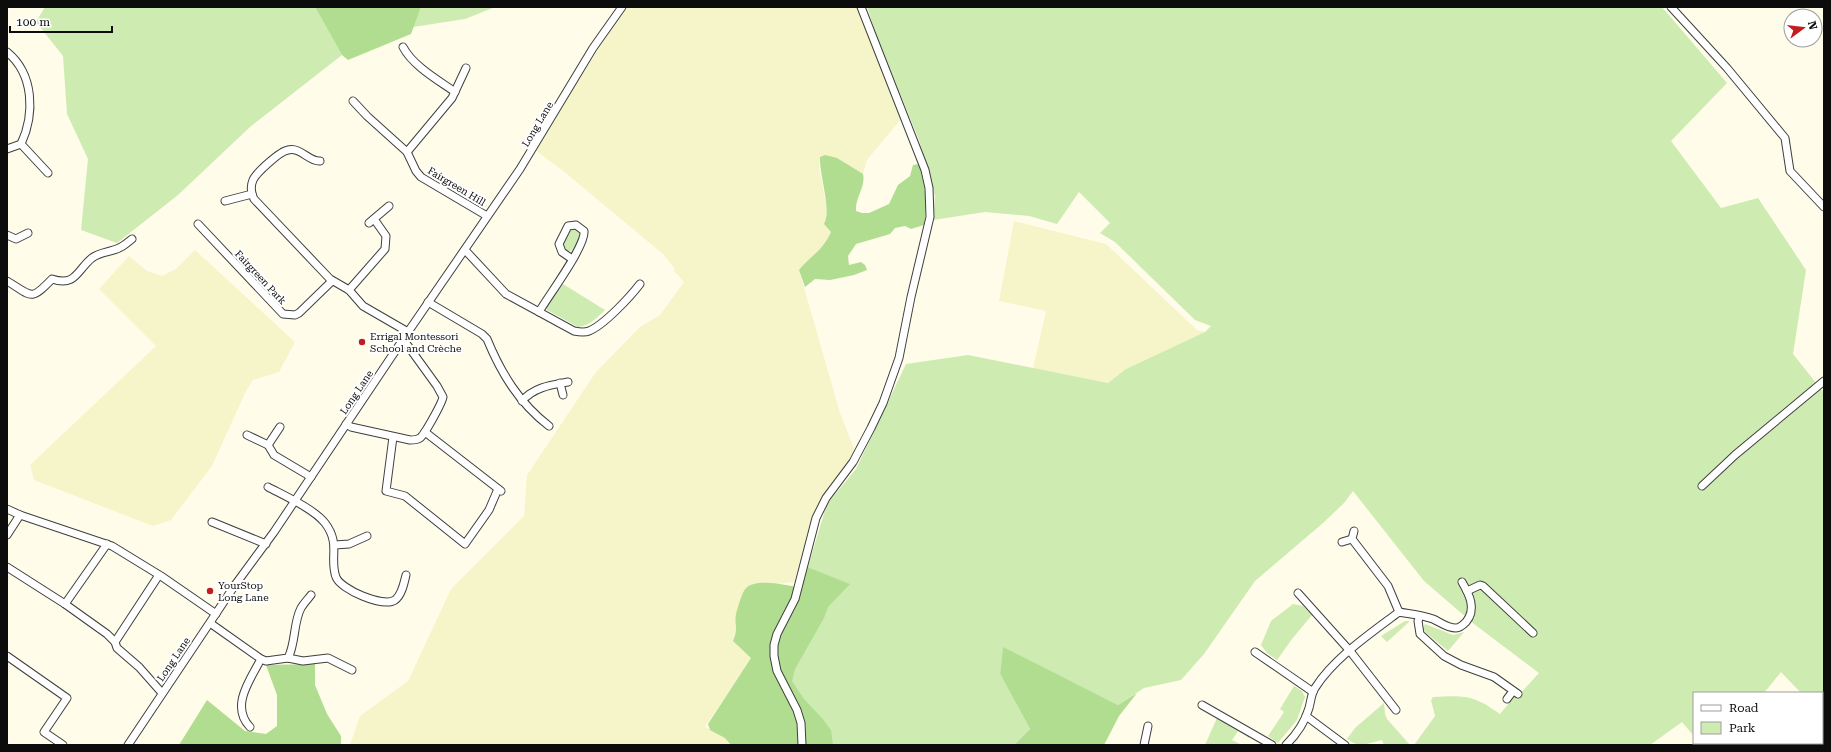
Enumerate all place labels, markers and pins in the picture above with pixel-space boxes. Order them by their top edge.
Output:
place label: Errigal Montessori School and Crèche [370,331,462,354]
marker: Errigal Montessori School and Crèche [357,337,367,347]
place label: YourStop Long Lane [218,580,269,603]
marker: YourStop Long Lane [205,586,215,596]

